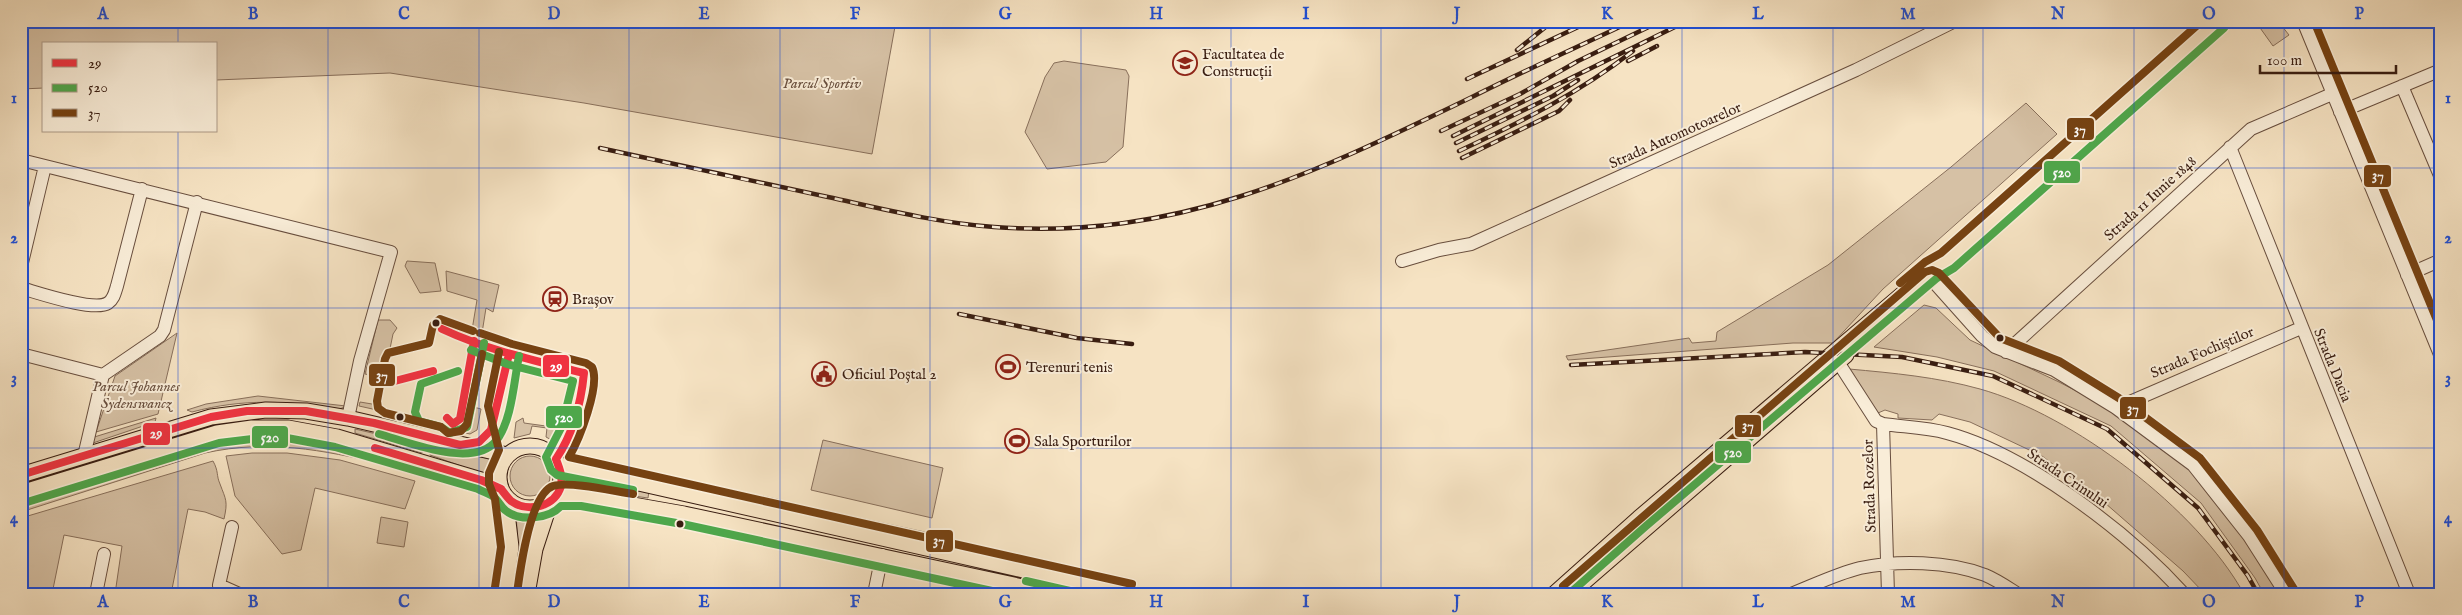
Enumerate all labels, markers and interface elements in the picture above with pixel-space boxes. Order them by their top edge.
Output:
text: A [97,5,110,25]
text: B [248,5,259,25]
text: C [398,5,410,25]
text: D [548,5,561,25]
text: E [698,5,710,25]
text: F [850,5,861,25]
text: G [999,5,1012,25]
text: H [1149,5,1163,25]
text: I [1303,5,1310,25]
text: J [1452,5,1461,25]
text: K [1601,5,1614,25]
text: L [1752,5,1764,25]
text: M [1900,5,1916,25]
text: N [2050,5,2065,25]
text: O [2202,5,2216,25]
text: P [2354,5,2364,25]
legend [42,42,218,132]
scale bar [2260,42,2396,74]
place label: Facultatea de Construcții [1202,45,1285,81]
school or university icon: Facultatea de Construcții [1172,50,1198,76]
text: 100 m [2267,51,2303,70]
text: 29 [88,54,102,73]
park label: Parcul Sportiv [783,74,861,93]
text: 520 [88,78,108,97]
text: 1 [11,89,17,109]
text: 1 [2445,89,2451,109]
street label: Strada Automotoarelor [1606,98,1745,173]
text: 37 [88,104,101,123]
line badge: 37 [2066,117,2095,141]
text: 37 [2074,121,2086,139]
street label: Strada 11 Iunie 1848 [2100,152,2201,245]
line badge: 520 [2043,160,2081,184]
text: 520 [2053,164,2071,182]
line badge: 37 [2363,164,2392,188]
text: 37 [2372,167,2384,185]
text: 2 [10,229,18,249]
text: 2 [2444,229,2452,249]
station icon: Brașov [542,286,568,312]
place label: Brașov [572,290,614,309]
unlabelled marker [431,318,441,328]
street label: Strada Fochiștilor [2148,322,2257,383]
street label: Strada Dacia [2309,325,2356,405]
unlabelled marker [1995,333,2005,343]
line badge: 29 [542,354,570,378]
sports icon: Terenuri tenis [995,354,1021,380]
text: 29 [550,358,562,376]
place label: Terenuri tenis [1026,358,1113,377]
public building icon: Oficiul Poștal 2 [811,361,837,387]
line badge: 37 [368,363,396,387]
place label: Oficiul Poștal 2 [842,365,936,384]
text: 37 [376,367,388,385]
text: 3 [11,369,17,389]
text: 3 [2445,369,2451,389]
park label: Parcul Johannes Sydenswancz [92,377,181,413]
line badge: 37 [2119,396,2147,420]
text: 37 [2127,400,2139,418]
line badge: 520 [545,405,583,429]
text: 520 [555,409,573,427]
unlabelled marker [395,412,405,422]
line badge: 37 [1734,414,1762,438]
text: 37 [1742,417,1754,435]
line badge: 29 [142,422,171,446]
text: 29 [150,425,162,443]
line badge: 520 [251,425,289,449]
sports icon: Sala Sporturilor [1004,428,1030,454]
text: 520 [261,429,279,447]
place label: Sala Sporturilor [1034,432,1132,451]
street label: Strada Rozelor [1858,438,1881,533]
line badge: 520 [1714,440,1752,464]
text: 520 [1724,444,1742,462]
street label: Strada Crinului [2023,444,2112,513]
text: 4 [10,509,19,529]
text: 4 [2444,509,2453,529]
unlabelled marker [675,519,685,529]
line badge: 37 [925,529,954,553]
text: 37 [933,532,945,550]
text: A [97,593,110,613]
text: B [248,593,259,613]
text: C [398,593,410,613]
text: D [548,593,561,613]
text: E [698,593,710,613]
text: F [850,593,861,613]
text: G [999,593,1012,613]
text: H [1149,593,1163,613]
text: I [1303,593,1310,613]
text: J [1452,593,1461,613]
text: K [1601,593,1614,613]
text: L [1752,593,1764,613]
text: M [1900,593,1916,613]
text: N [2050,593,2065,613]
text: O [2202,593,2216,613]
text: P [2354,593,2364,613]

